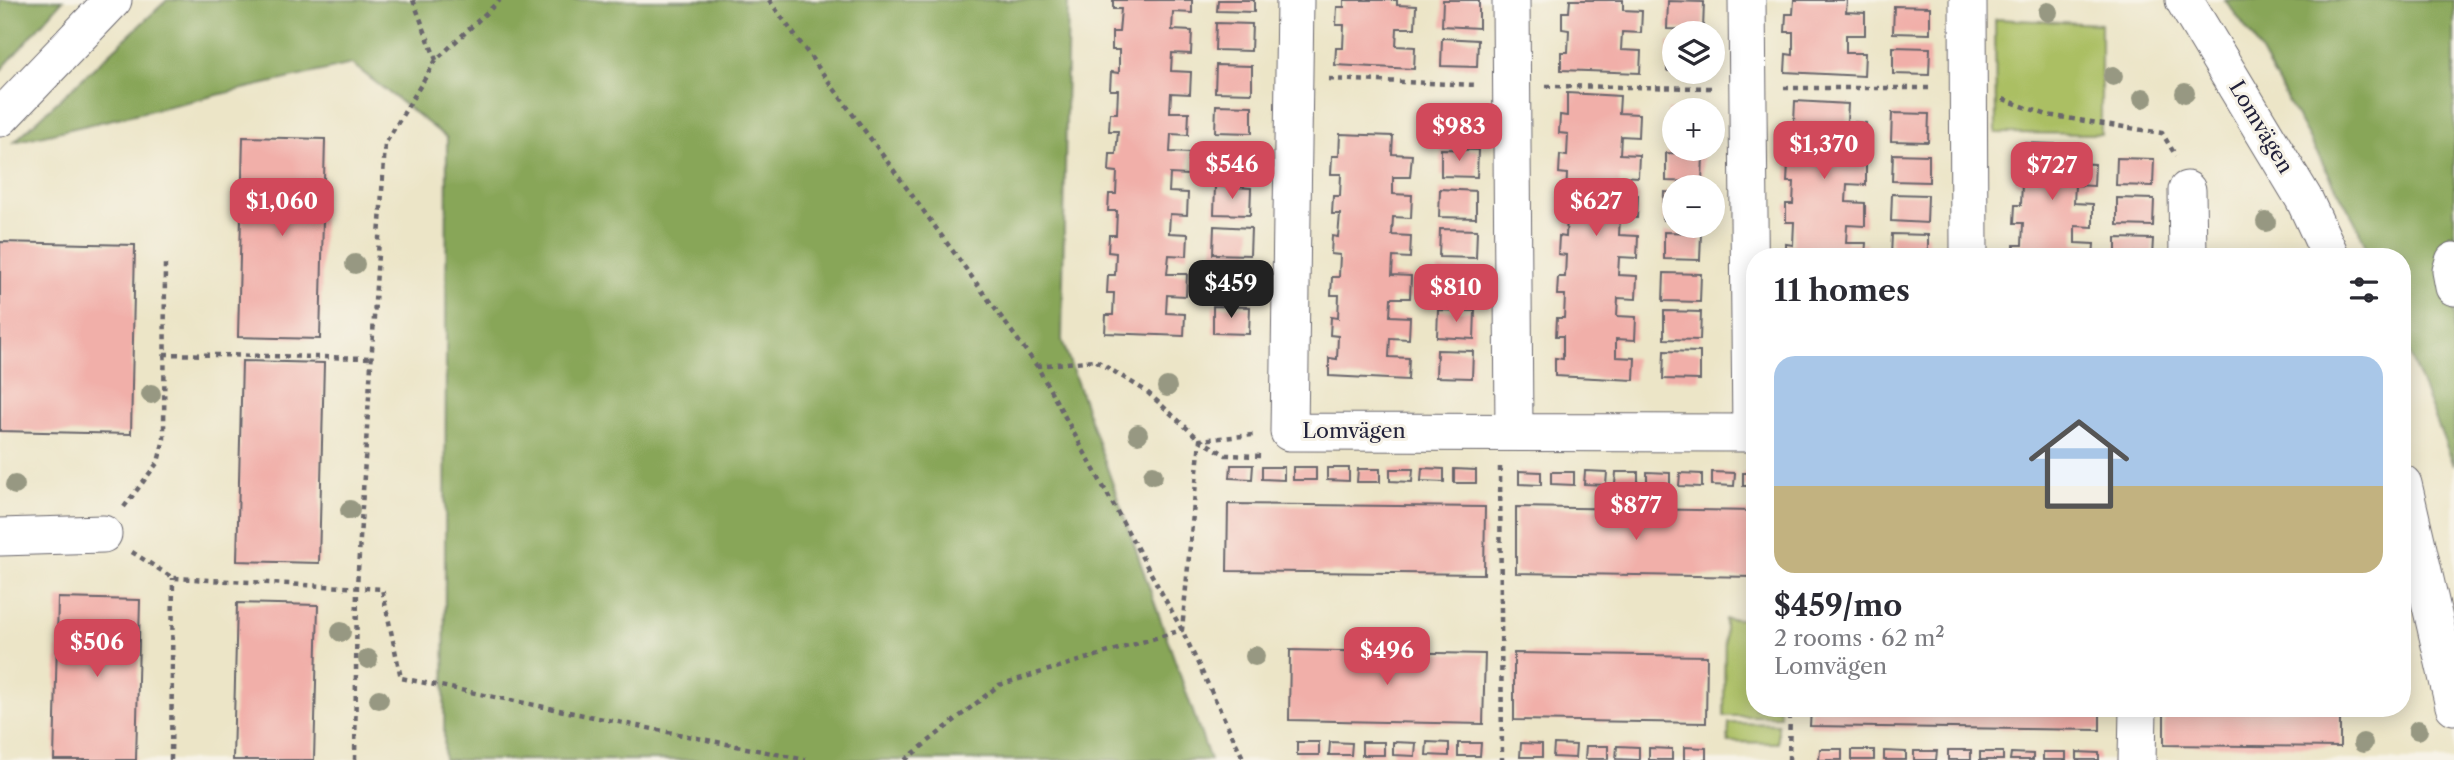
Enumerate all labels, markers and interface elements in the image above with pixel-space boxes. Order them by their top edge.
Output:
map controls [1662,21,1725,238]
button: layers [1662,21,1725,84]
street label: Lomvägen [2224,76,2299,177]
button: + [1662,98,1725,161]
pin: $983 [1418,104,1500,163]
text: $983 [1432,112,1486,140]
pin: $1,370 [1767,122,1881,181]
text: $1,370 [1789,130,1859,158]
pin: $546 [1191,142,1273,201]
pin: $727 [2011,142,2093,202]
text: $546 [1206,150,1258,178]
text: $727 [2027,151,2077,179]
button: − [1662,175,1725,238]
pin: $1,060 [225,178,339,238]
pin: $627 [1555,178,1637,238]
text: $1,060 [246,187,318,215]
text: $627 [1570,187,1622,215]
pin: $459 [1190,260,1272,320]
pin: $810 [1415,264,1497,324]
text: $459 [1205,269,1257,297]
icon: filters [2345,271,2383,309]
text: 11 homes [1774,272,1910,309]
text: $810 [1430,273,1482,301]
icon: home [2016,401,2142,527]
street label: Lomvägen [1302,418,1406,443]
pin: $877 [1595,482,1677,542]
text: $877 [1610,491,1662,519]
text: $459/mo [1774,587,1902,624]
pin: $506 [56,620,138,679]
text: 2 rooms · 62 m² [1774,624,1945,652]
text: $506 [70,628,124,656]
pin: $496 [1346,628,1428,687]
text: $496 [1360,636,1414,664]
text: Lomvägen [1774,652,1887,680]

